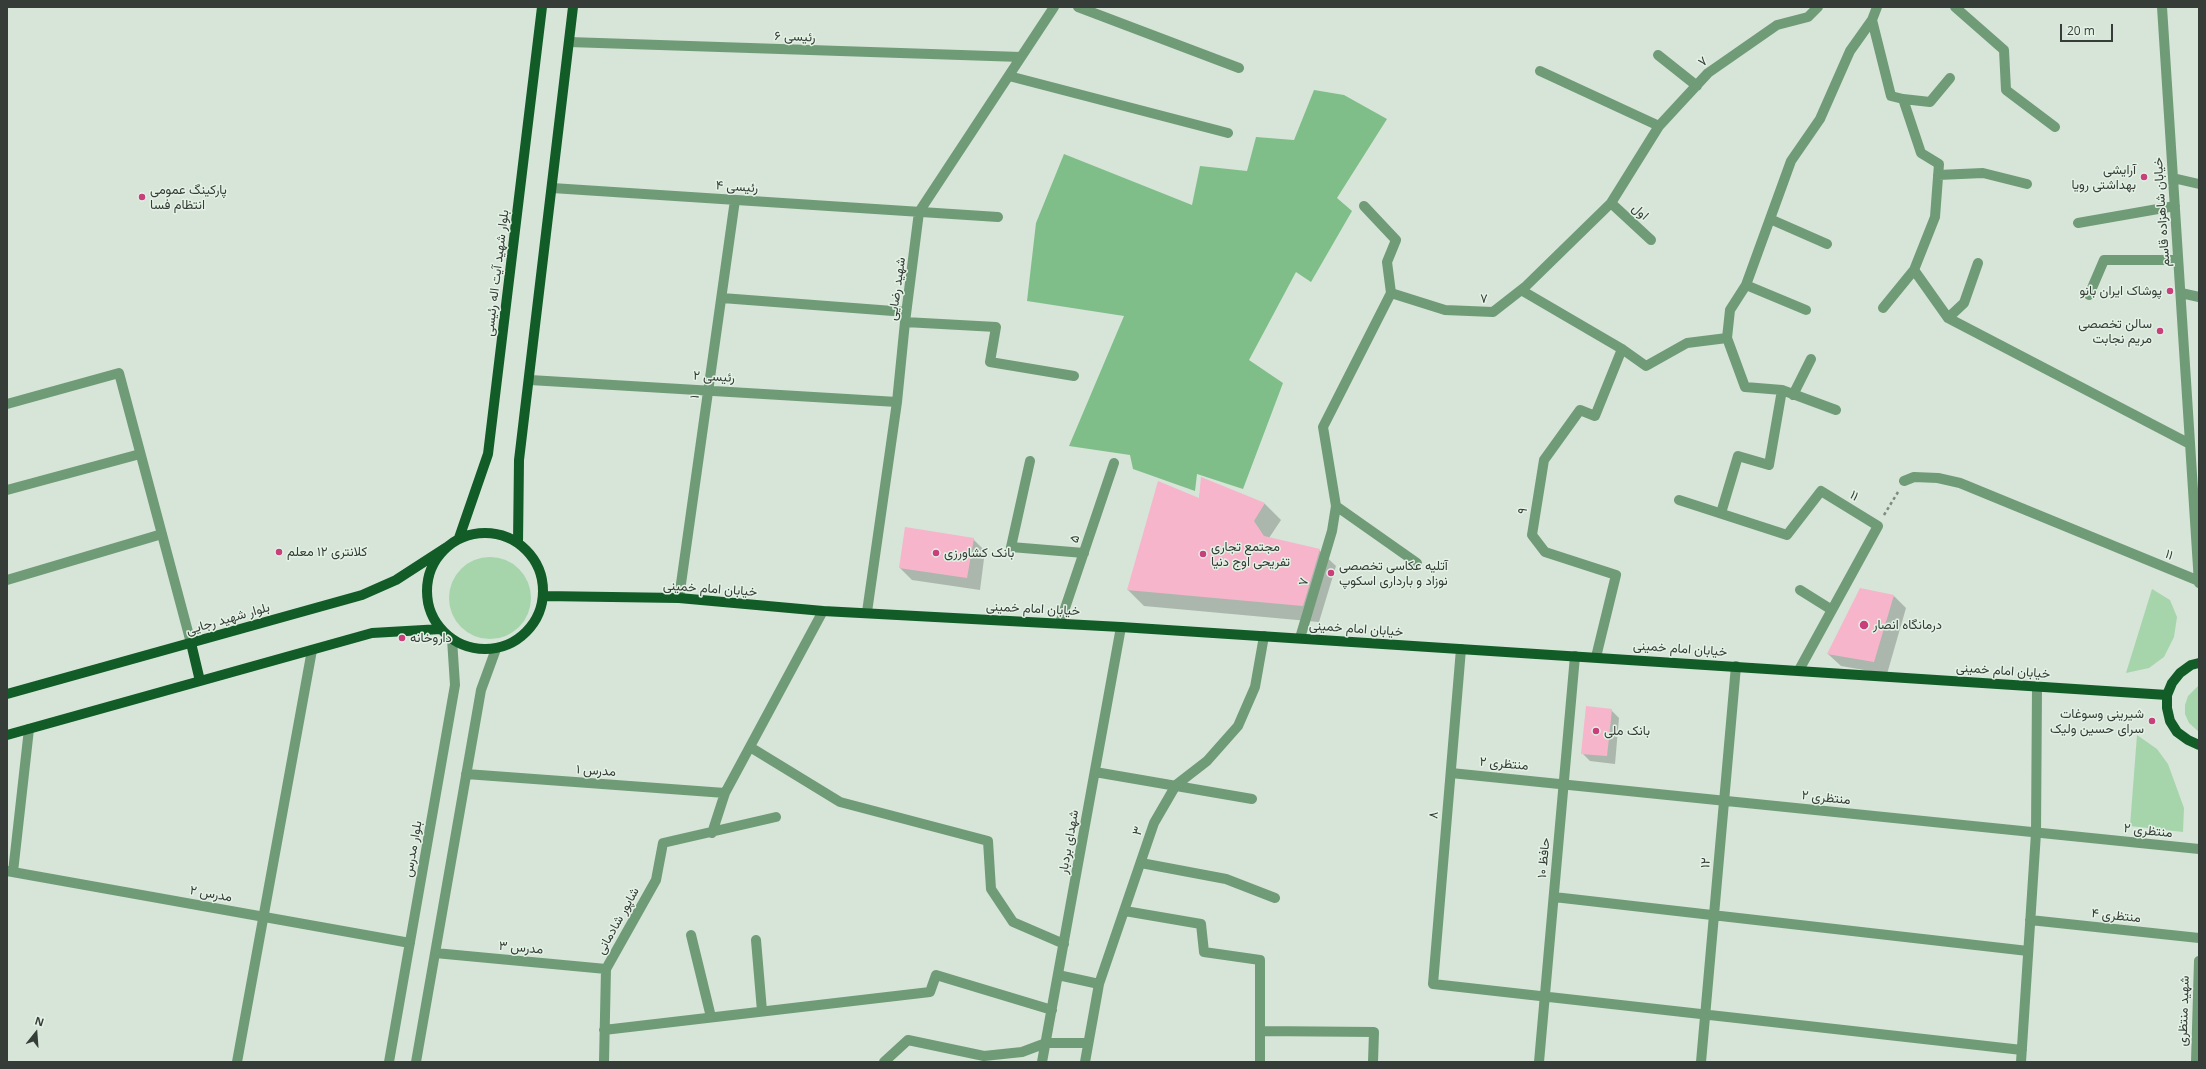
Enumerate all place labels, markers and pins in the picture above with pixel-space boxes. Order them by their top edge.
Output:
place label: آرایشی بهداشتی رویا [2072,162,2136,193]
marker: آرایشی بهداشتی رویا [2139,172,2149,182]
place label: پارکینگ عمومی انتظام فسا [150,182,227,213]
marker: پارکینگ عمومی انتظام فسا [137,192,147,202]
place label: پوشاک ایران بانو [2079,283,2162,299]
marker: پوشاک ایران بانو [2165,286,2175,296]
place label: سالن تخصصی مریم نجابت [2078,316,2152,347]
marker: سالن تخصصی مریم نجابت [2155,326,2165,336]
place label: مجتمع تجاری تفریحی اوج دنیا [1211,539,1290,570]
place label: کلانتری ۱۲ معلم [287,544,367,560]
place label: بانک کشاورزی [944,545,1014,561]
marker: کلانتری ۱۲ معلم [274,547,284,557]
marker: بانک کشاورزی [931,548,941,558]
marker: مجتمع تجاری تفریحی اوج دنیا [1198,549,1208,559]
place label: آتلیه عکاسی تخصصی نوزاد و بارداری اسکوپ [1339,558,1448,589]
marker: آتلیه عکاسی تخصصی نوزاد و بارداری اسکوپ [1326,568,1336,578]
place label: درمانگاه انصار [1873,617,1942,633]
marker: درمانگاه انصار [1858,619,1870,631]
place label: داروخانه [410,630,452,646]
marker: داروخانه [397,633,407,643]
place label: شیرینی وسوغات سرای حسین ولیک [2050,706,2144,737]
marker: شیرینی وسوغات سرای حسین ولیک [2147,716,2157,726]
place label: بانک ملی [1604,723,1650,739]
marker: بانک ملی [1591,726,1601,736]

